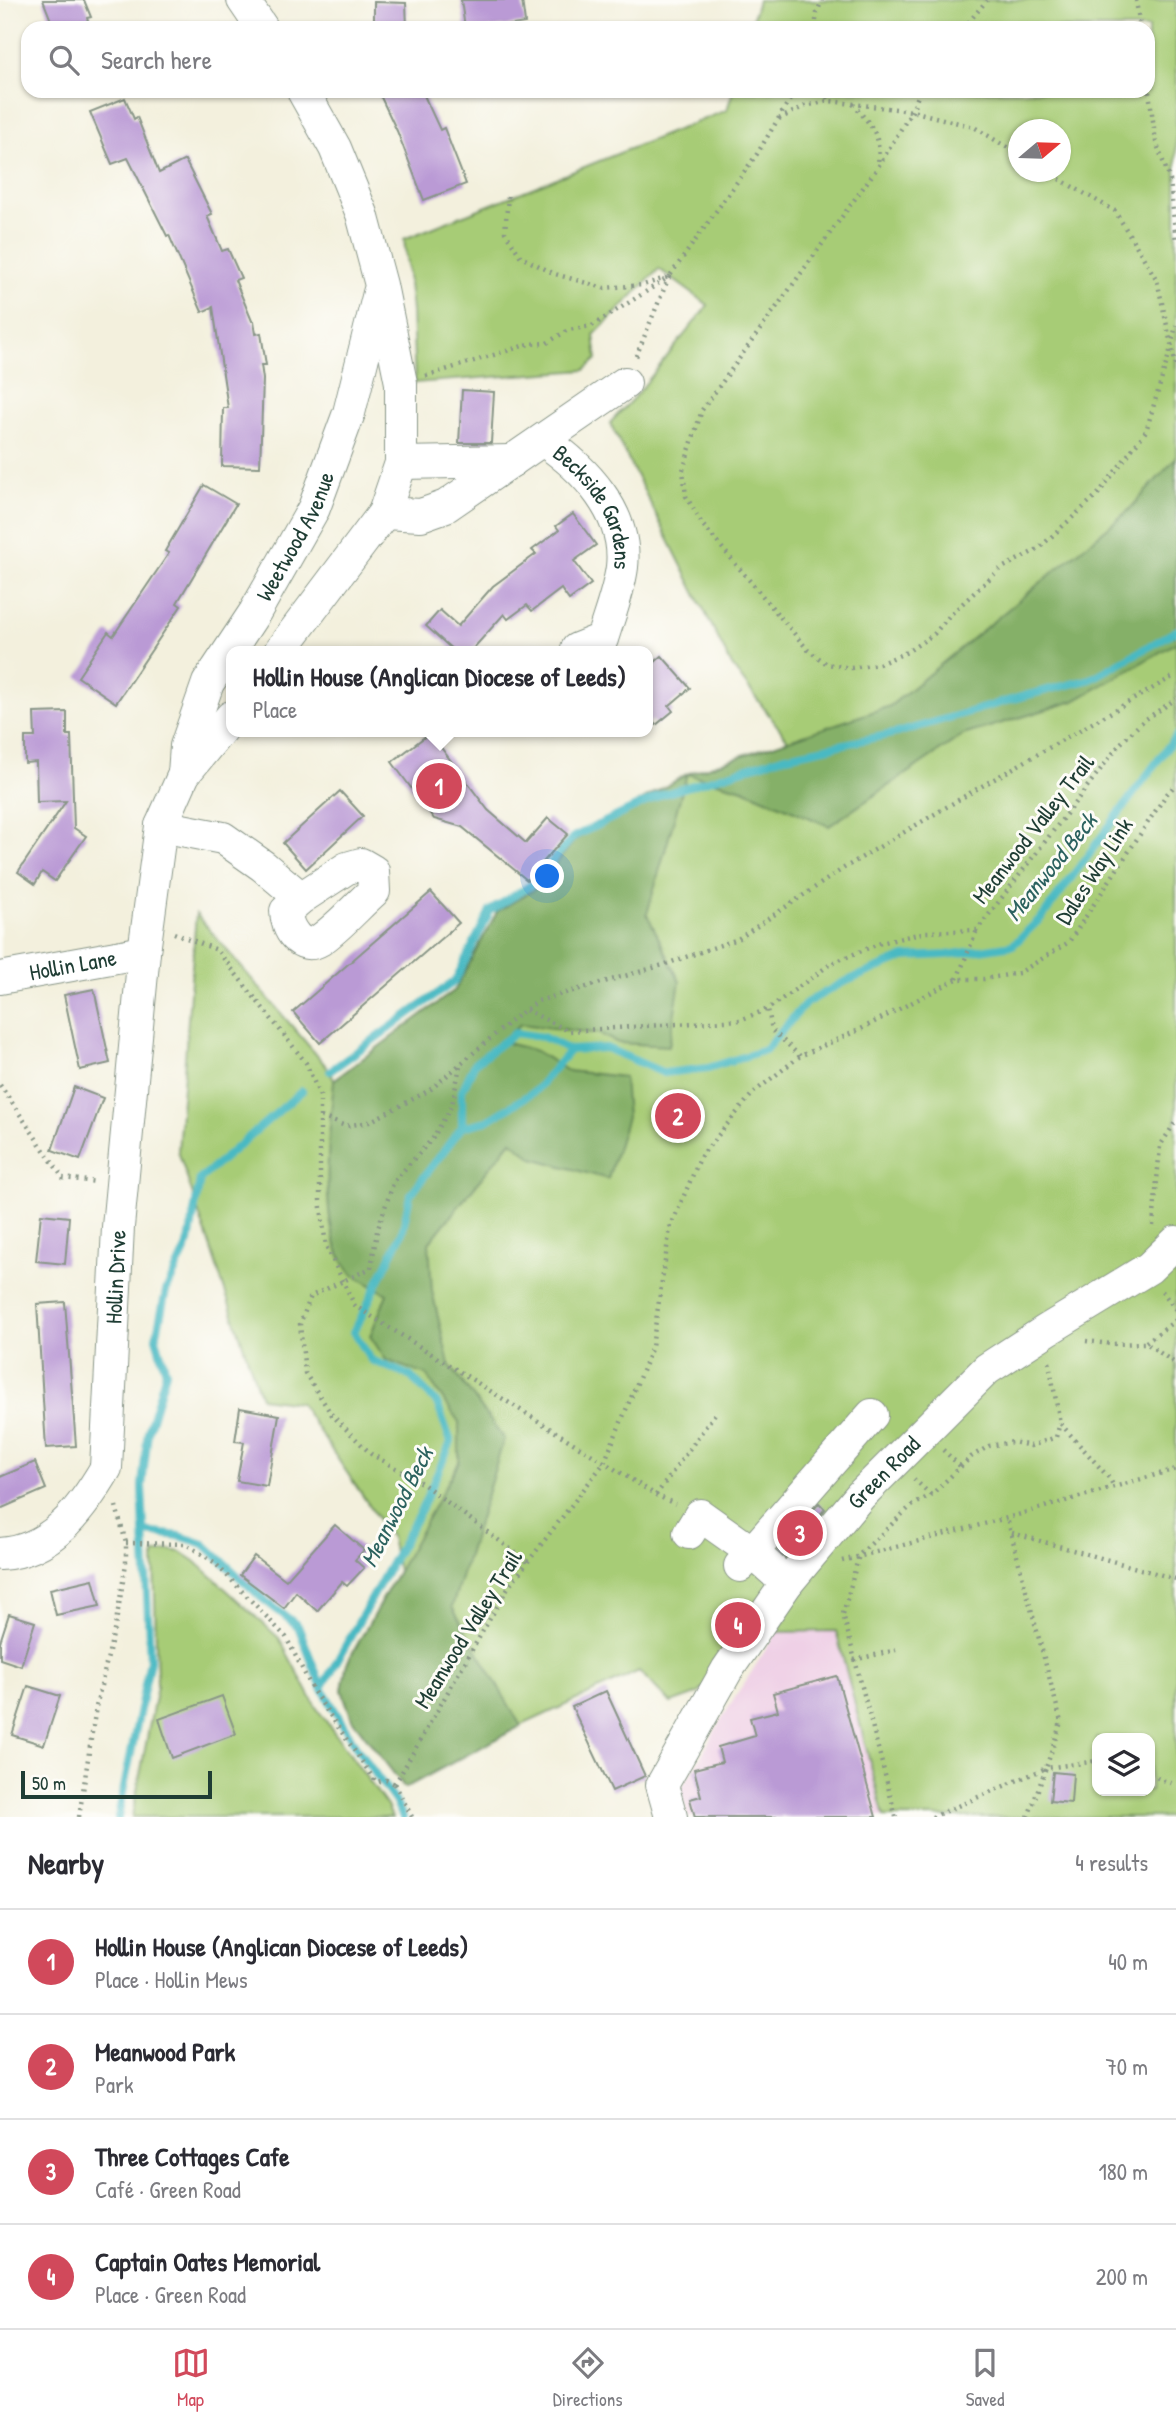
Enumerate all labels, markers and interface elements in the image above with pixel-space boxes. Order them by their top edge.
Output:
search box [21,21,1155,98]
icon: search [45,41,83,79]
text: Search here [101,42,212,77]
north arrow [1008,119,1071,182]
street label: Beckside Gardens [547,437,639,571]
street label: Weetwood Avenue [248,467,341,606]
popup [226,646,653,737]
text: Hollin House (Anglican Diocese of Leeds) [253,659,626,694]
text: Place [253,694,297,725]
street label: Meanwood Valley Trail [964,747,1101,910]
pin: 1 [416,760,462,812]
water label: Meanwood Beck [997,804,1105,927]
street label: Dales Way Link [1048,811,1140,930]
your location [530,859,564,893]
street label: Hollin Lane [27,941,119,987]
pin: 2 [655,1090,701,1142]
street label: Hollin Drive [97,1229,133,1325]
street label: Green Road [840,1429,927,1515]
water label: Meanwood Beck [352,1439,441,1572]
pin: 3 [777,1507,823,1559]
street label: Meanwood Valley Trail [406,1543,529,1714]
pin: 4 [715,1599,761,1651]
map controls [1092,1733,1155,1796]
button: layers [1092,1733,1155,1796]
scale bar [21,1768,212,1800]
text: 50 m [32,1770,66,1796]
text: Nearby [28,1843,104,1883]
text: 4 results [1075,1847,1148,1878]
text: Hollin House (Anglican Diocese of Leeds) [95,1929,468,1964]
text: 1 [47,1946,55,1977]
text: 40 m [1108,1946,1148,1977]
text: Place · Hollin Mews [95,1964,248,1995]
text: Meanwood Park [95,2034,235,2069]
text: 2 [46,2051,56,2082]
text: 70 m [1105,2051,1148,2082]
text: Park [95,2069,133,2100]
text: Three Cottages Cafe [95,2139,290,2174]
text: 3 [46,2156,56,2187]
text: 180 m [1098,2156,1148,2187]
text: Café · Green Road [95,2174,241,2205]
text: Captain Oates Memorial [95,2244,320,2279]
text: 4 [47,2261,55,2292]
text: 200 m [1096,2261,1148,2292]
text: Place · Green Road [95,2279,246,2310]
tab: Map [172,2344,210,2412]
tab: Directions [553,2344,623,2412]
tab: Saved [966,2344,1004,2412]

